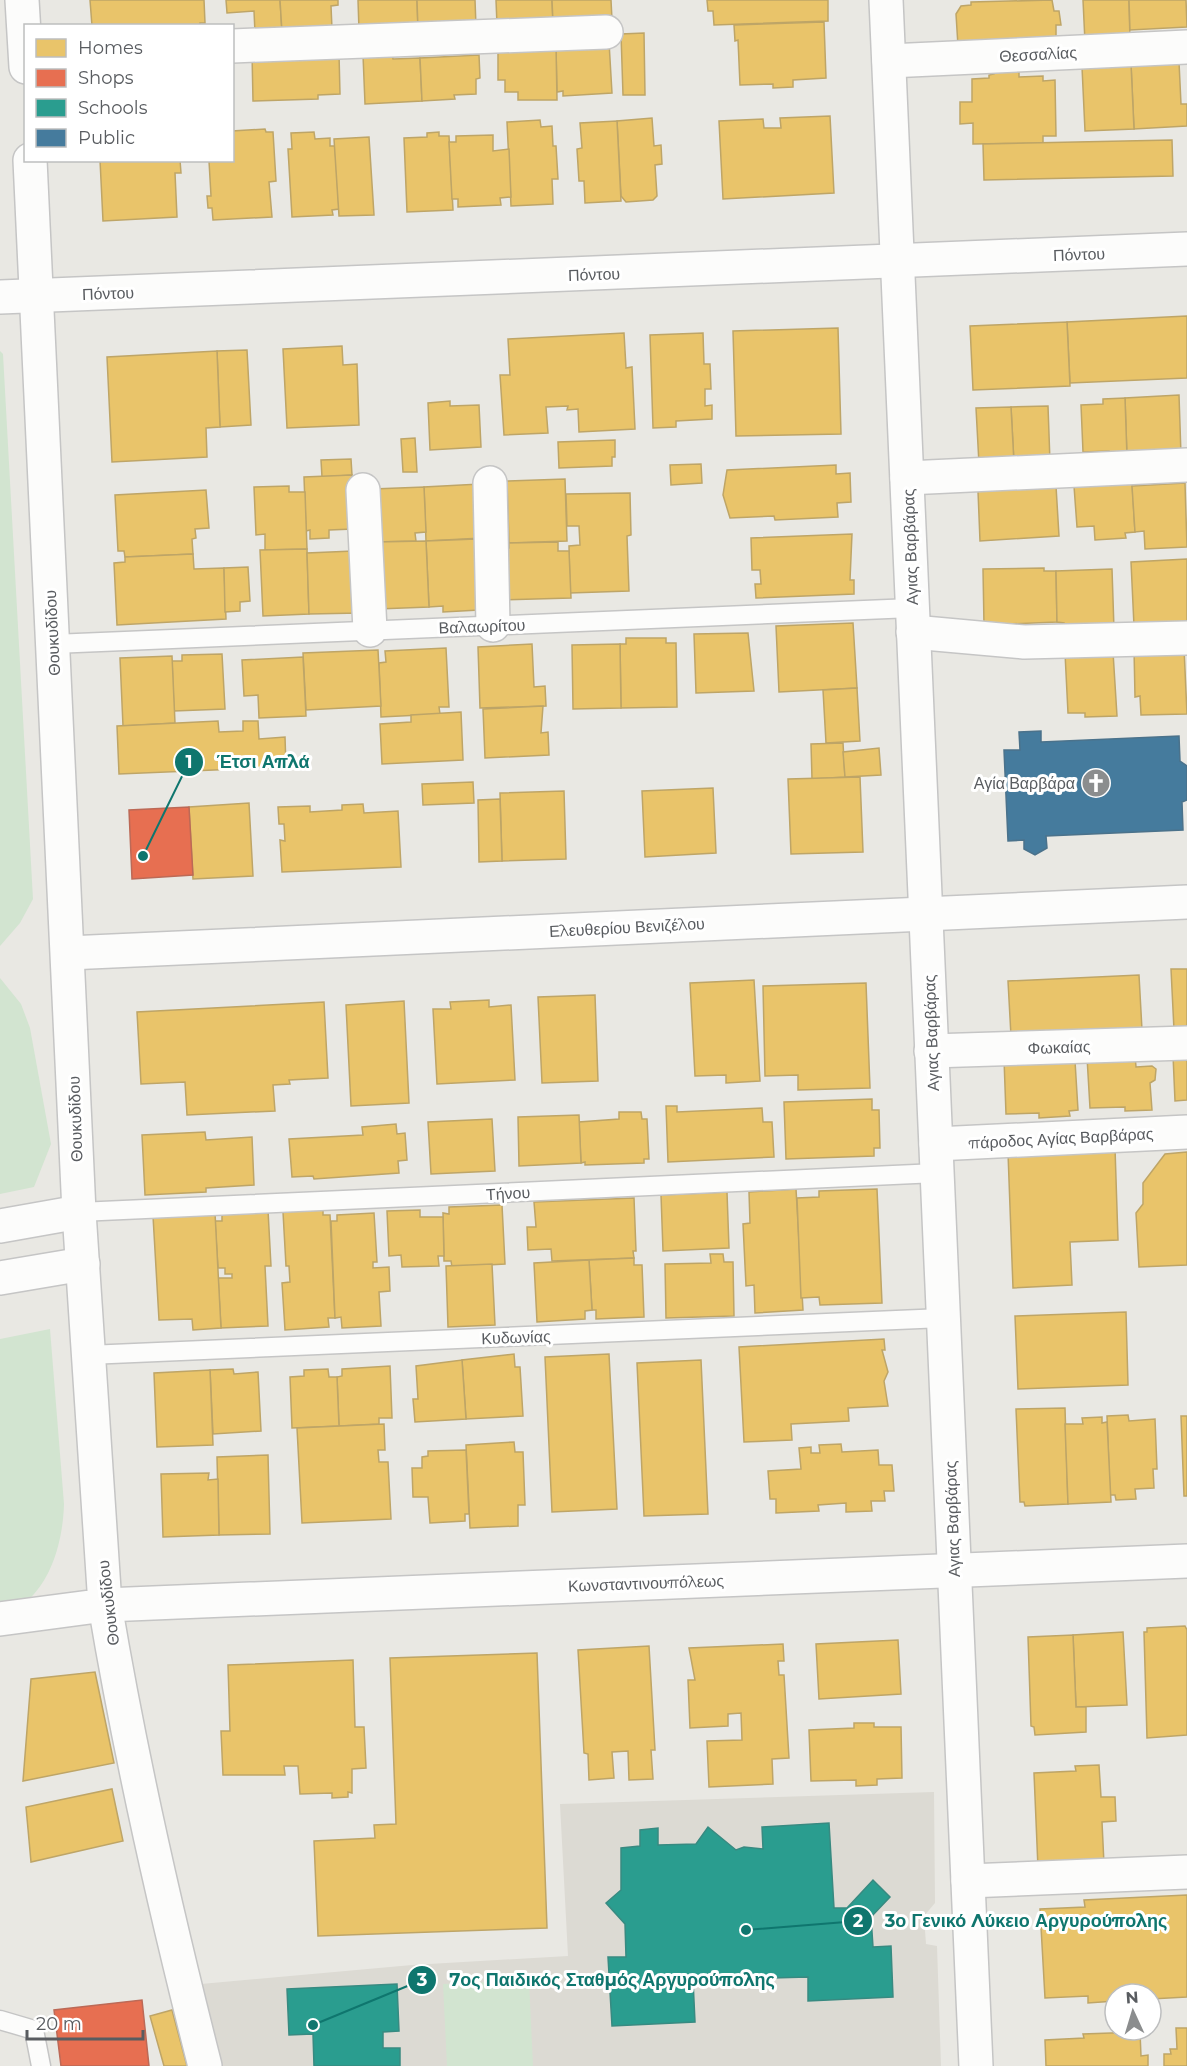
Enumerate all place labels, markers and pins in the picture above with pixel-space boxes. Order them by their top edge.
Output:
callout: Έτσι Απλά [174,744,321,780]
church icon: Αγία Βαρβάρα [1080,767,1112,799]
place label: Αγία Βαρβάρα [974,774,1075,793]
callout: 3ο Γενικό Λύκειο Αργυρούπολης [843,1903,1179,1939]
callout: 7ος Παιδικός Σταθμός Αργυρούπολης [407,1962,787,1998]

